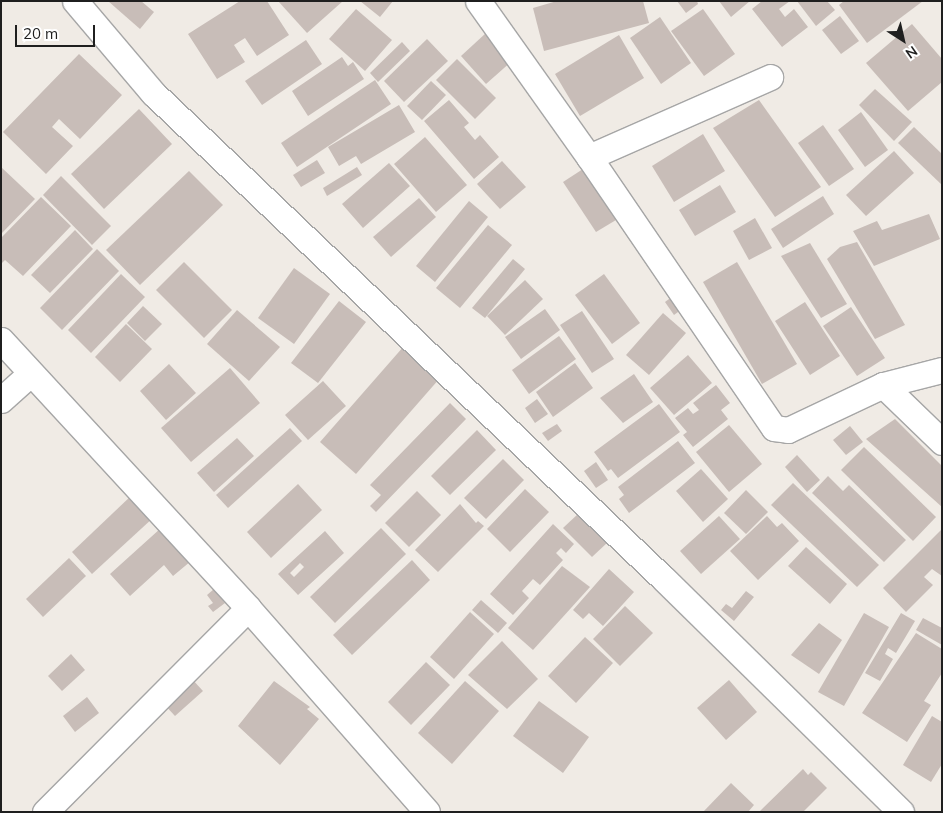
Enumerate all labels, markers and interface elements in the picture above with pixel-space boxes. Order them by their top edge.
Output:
scale bar [18,15,98,47]
north arrow [878,15,928,65]
text: 20 m [23,24,58,43]
text: N [902,42,921,63]

